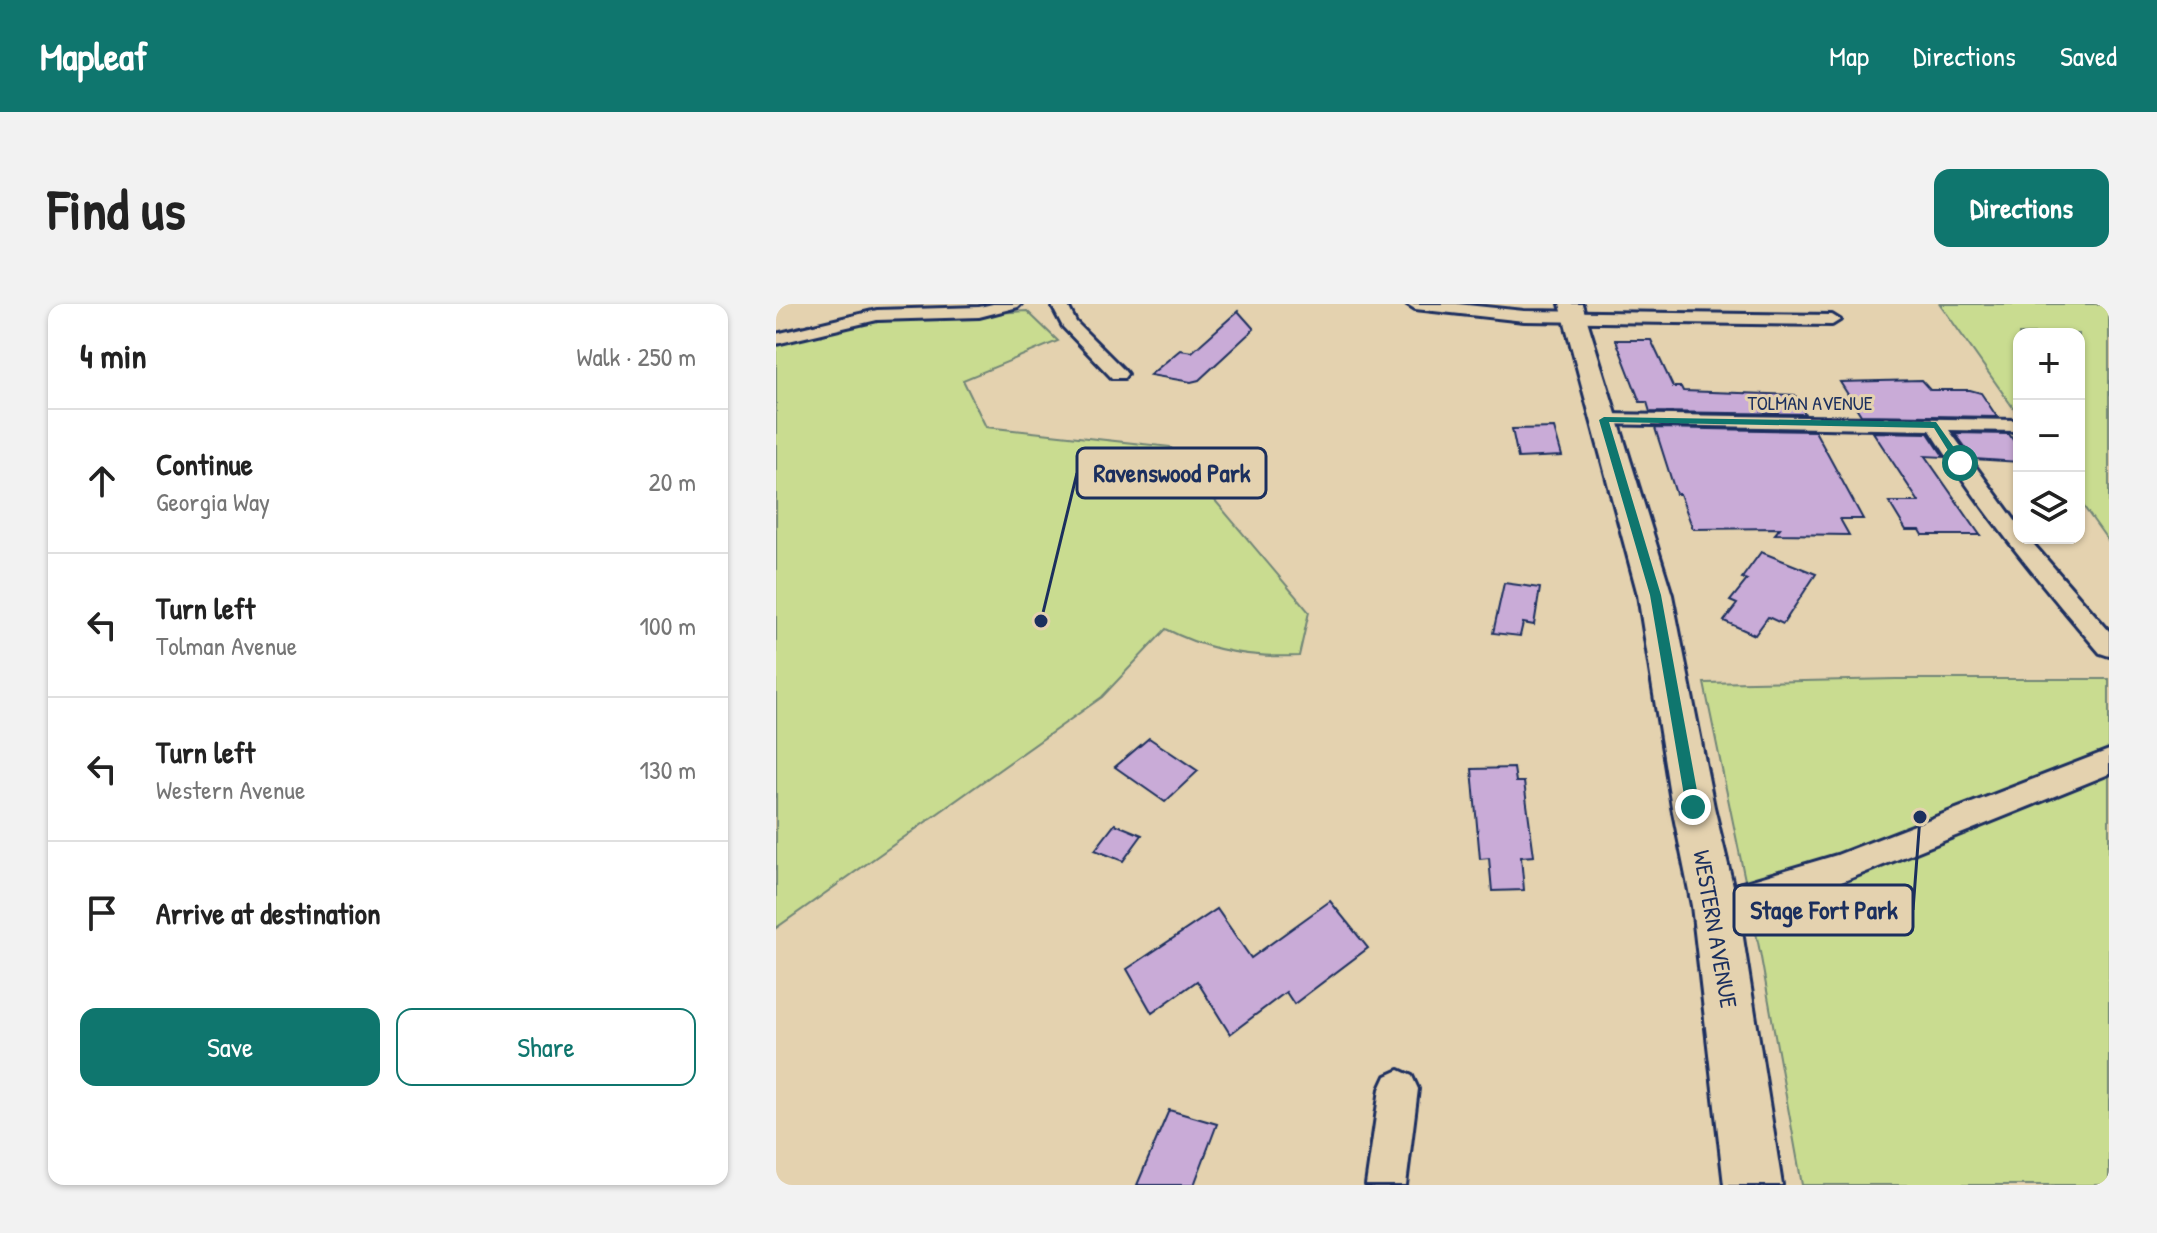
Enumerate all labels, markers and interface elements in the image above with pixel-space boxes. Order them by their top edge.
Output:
text: Mapleaf [40,30,148,82]
text: Map [1829,37,1869,75]
text: Directions [1913,37,2016,75]
text: Saved [2060,37,2117,75]
button: Directions [1934,169,2109,247]
text: Find us [48,171,186,246]
map controls [2013,328,2085,544]
button: + [2013,328,2085,400]
text: 4 min [80,333,147,379]
text: Walk · 250 m [576,339,696,374]
street label: TOLMAN AVENUE [1747,389,1873,416]
button: − [2013,400,2085,472]
text: Continue [156,444,253,484]
route start [1942,445,1978,481]
callout: Ravenswood Park [1077,448,1266,498]
text: Ravenswood Park [1093,455,1251,490]
icon: ahead [80,459,124,503]
text: 20 m [649,464,696,499]
button: layers [2013,472,2085,544]
text: Georgia Way [156,484,270,519]
text: Turn left [156,588,255,628]
icon: left [80,603,124,647]
text: 100 m [640,608,696,643]
text: Tolman Avenue [156,628,297,663]
text: Turn left [156,732,255,772]
icon: left [80,747,124,791]
text: 130 m [640,752,696,787]
text: Western Avenue [156,772,305,807]
route end [1675,789,1711,825]
street label: WESTERN AVENUE [1686,848,1746,1011]
callout: Stage Fort Park [1734,885,1913,935]
icon: arrive [80,891,124,935]
text: Stage Fort Park [1750,892,1898,928]
text: Arrive at destination [156,893,381,933]
button: Save [80,1008,380,1086]
button: Share [396,1008,696,1086]

